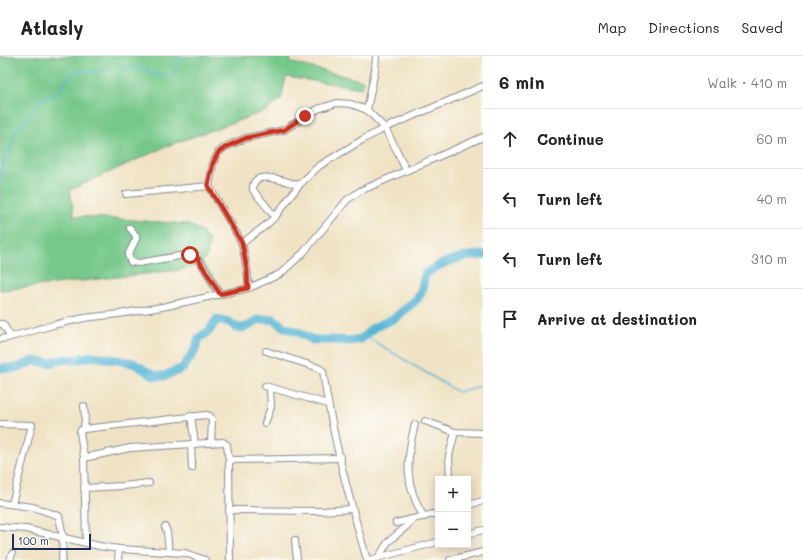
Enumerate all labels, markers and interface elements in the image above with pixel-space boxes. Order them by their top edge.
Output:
text: Atlasly [20,15,83,40]
text: Map [598,18,626,37]
text: Directions [648,18,719,37]
text: Saved [741,18,783,37]
text: 6 min [499,71,544,93]
text: Walk · 410 m [707,74,787,91]
route end [296,107,314,125]
icon: ahead [499,128,521,150]
text: Continue [537,129,604,149]
text: 60 m [757,130,787,147]
icon: left [499,188,521,210]
text: Turn left [537,189,602,209]
text: 40 m [757,190,787,207]
route start [181,246,199,264]
icon: left [499,248,521,270]
text: Turn left [537,249,602,269]
text: 310 m [751,250,787,267]
icon: arrive [499,308,521,330]
text: Arrive at destination [537,309,697,329]
map controls [435,476,471,548]
button: + [435,476,471,512]
button: − [435,512,471,548]
scale bar [12,532,91,551]
text: 100 m [18,533,49,548]

